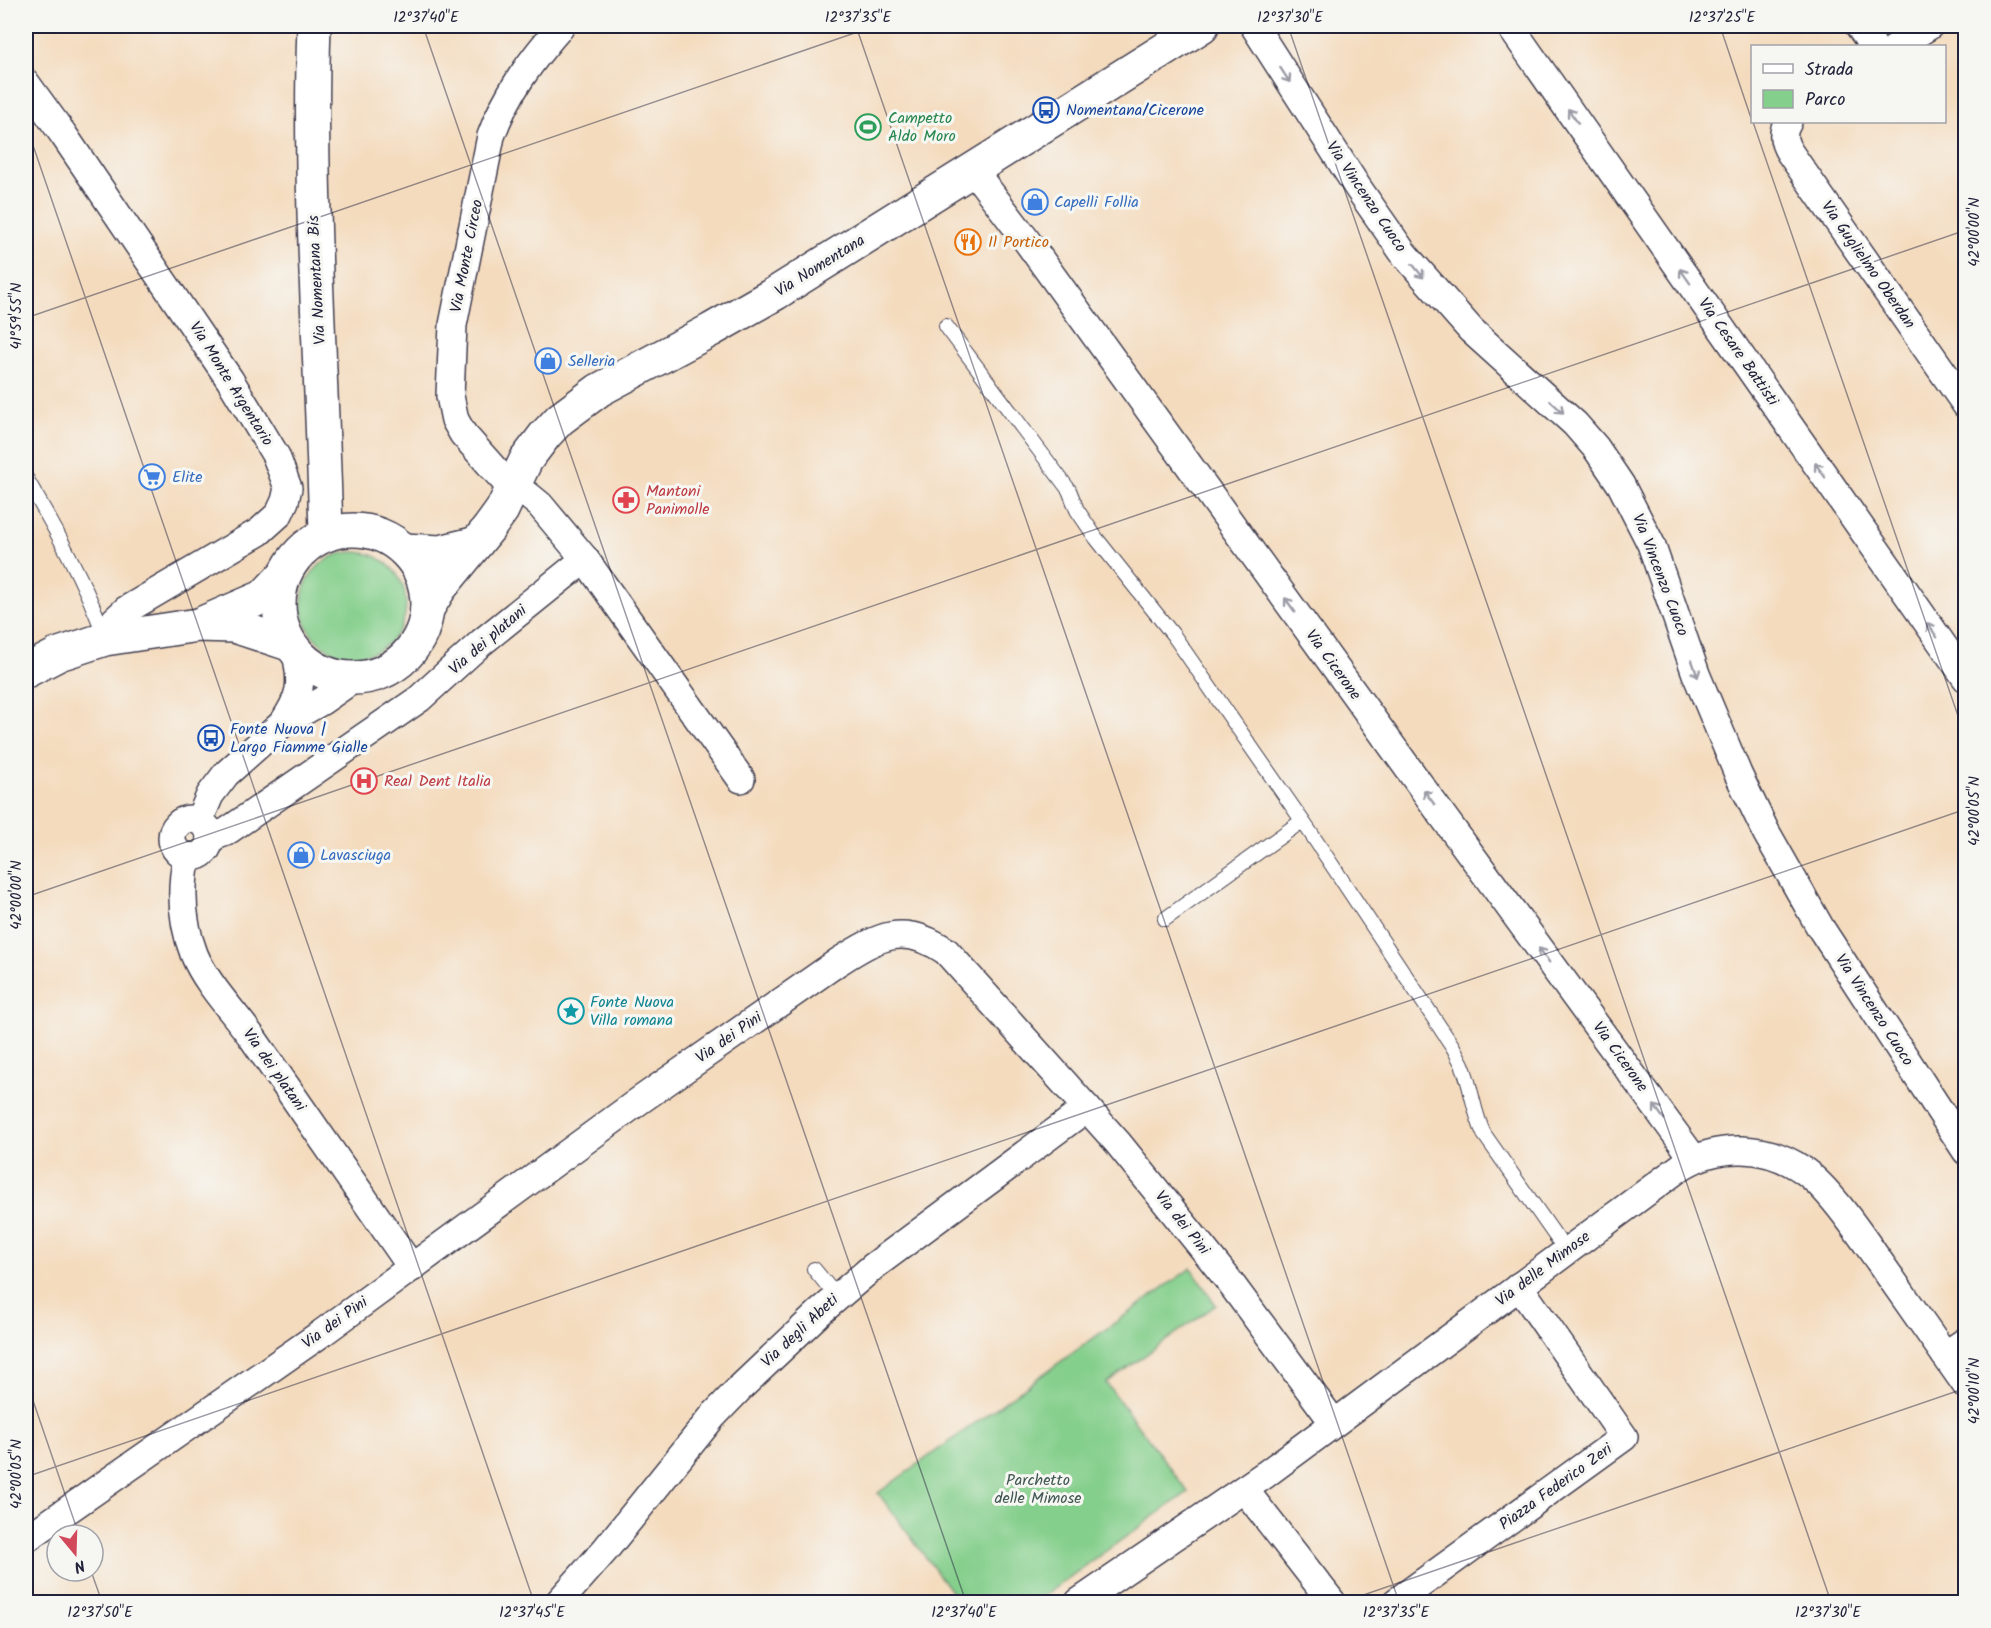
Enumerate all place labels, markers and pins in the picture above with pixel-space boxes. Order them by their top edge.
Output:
bus stop icon: Nomentana/Cicerone [1031,95,1061,125]
place label: Nomentana/Cicerone [1066,98,1204,123]
place label: Campetto Aldo Moro [888,106,956,149]
sports icon: Campetto Aldo Moro [853,112,883,142]
shop icon: Capelli Follia [1020,187,1050,217]
place label: Capelli Follia [1054,190,1139,215]
restaurant icon: Il Portico [953,227,983,257]
place label: Il Portico [988,230,1049,255]
shop icon: Selleria [533,346,563,376]
place label: Selleria [568,349,615,374]
supermarket icon: Elite [137,462,167,492]
place label: Elite [172,465,202,490]
place label: Mantoni Panimolle [646,479,710,522]
pharmacy icon: Mantoni Panimolle [611,485,641,515]
place label: Fonte Nuova | Largo Fiamme Gialle [230,717,368,760]
bus stop icon: Fonte Nuova | Largo Fiamme Gialle [196,723,226,753]
hospital icon: Real Dent Italia [349,766,379,796]
place label: Real Dent Italia [384,769,491,794]
shop icon: Lavasciuga [286,840,316,870]
place label: Lavasciuga [320,843,391,868]
place label: Fonte Nuova Villa romana [590,990,674,1033]
place icon: Fonte Nuova Villa romana [556,996,586,1026]

